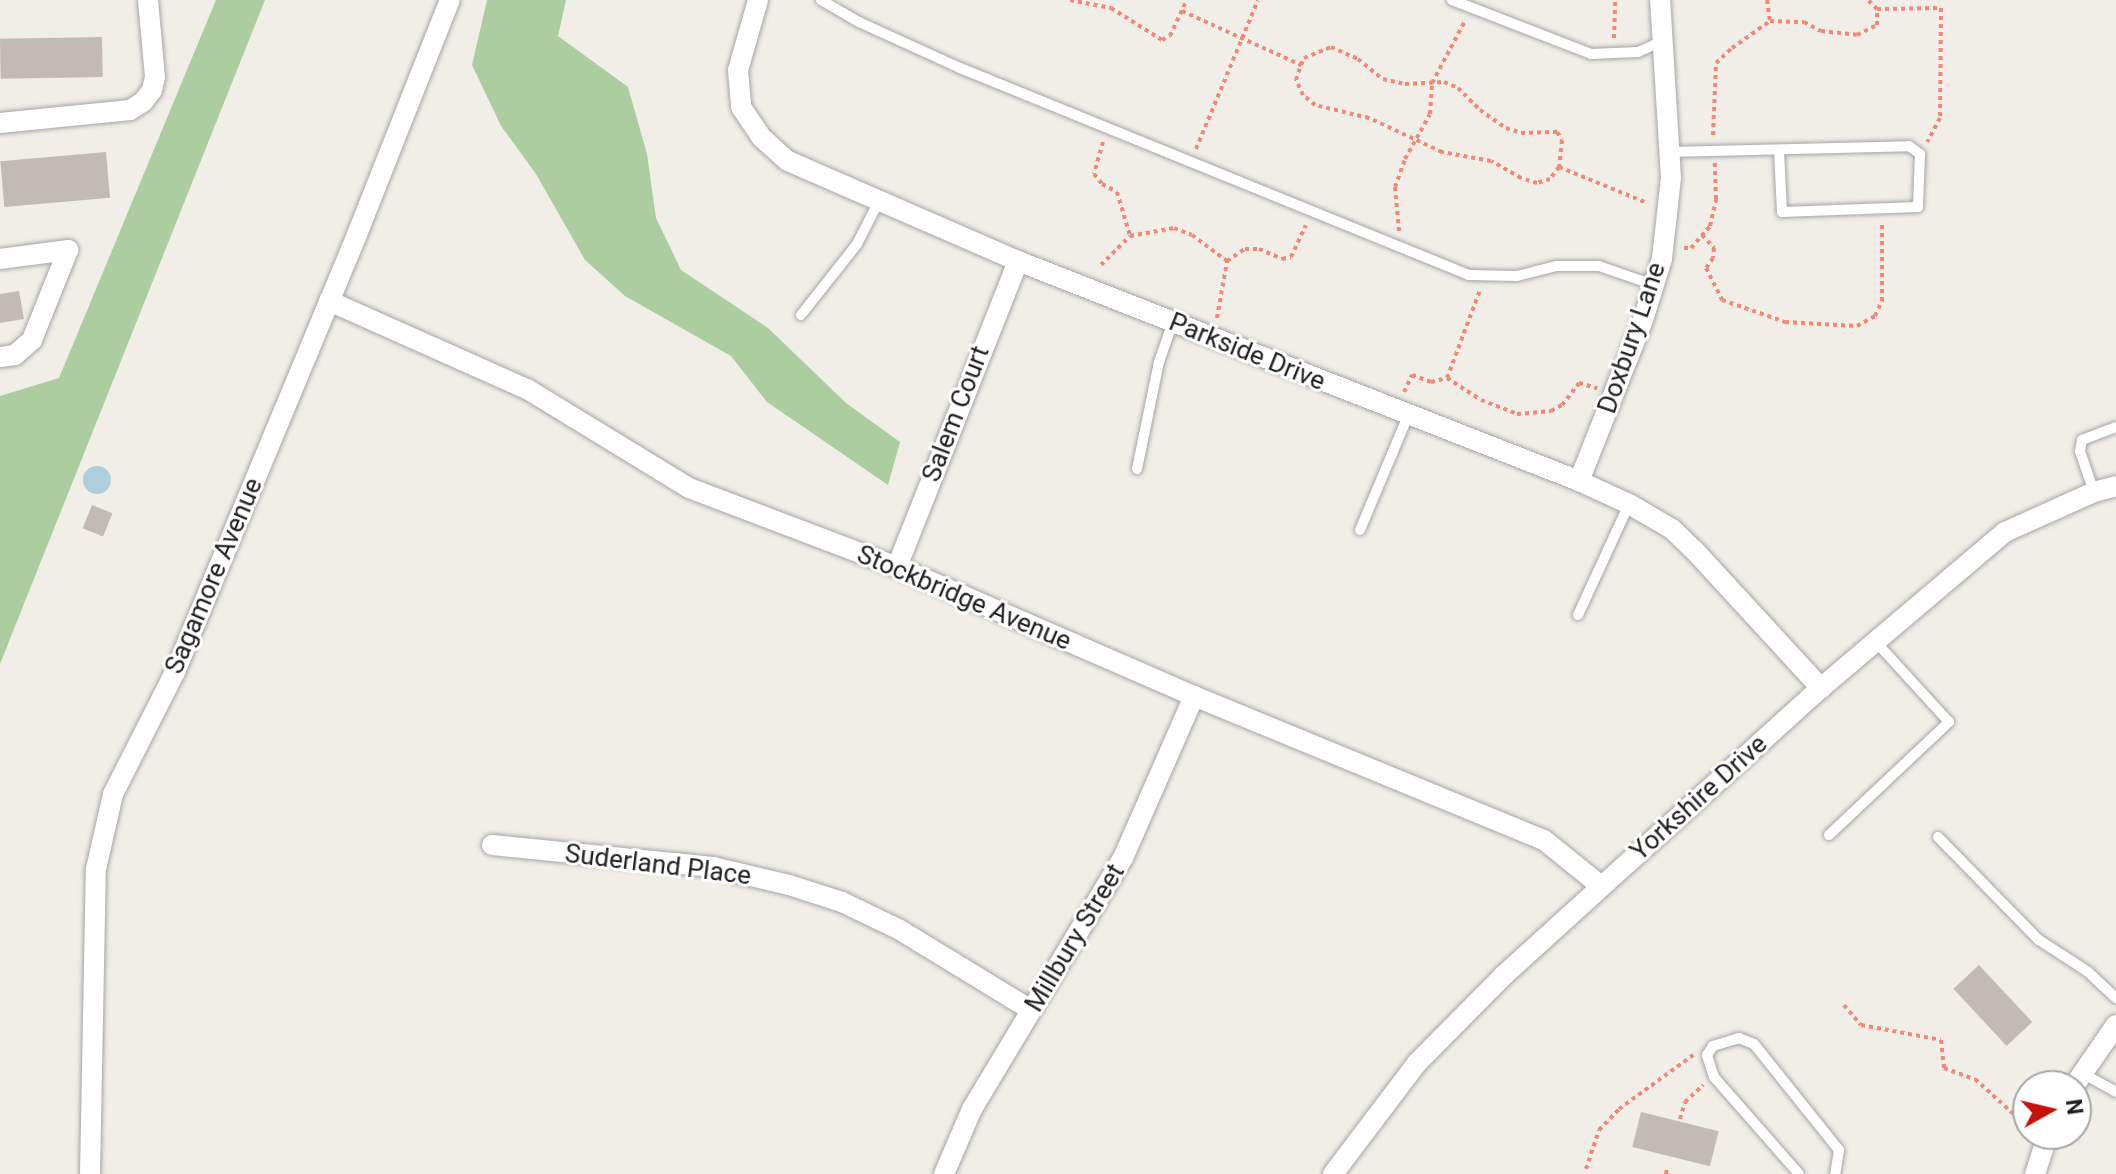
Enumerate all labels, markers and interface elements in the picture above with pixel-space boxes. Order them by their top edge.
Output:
street label: Doxbury Lane [1592,258,1672,418]
street label: Parkside Drive [1164,307,1330,397]
street label: Salem Court [916,342,996,486]
street label: Sagamore Avenue [159,473,269,679]
street label: Stockbridge Avenue [852,539,1076,657]
street label: Yorkshire Drive [1624,729,1774,867]
street label: Suderland Place [563,838,753,892]
street label: Millbury Street [1019,858,1131,1018]
north arrow [2012,1070,2092,1150]
text: N [2061,1097,2088,1116]

